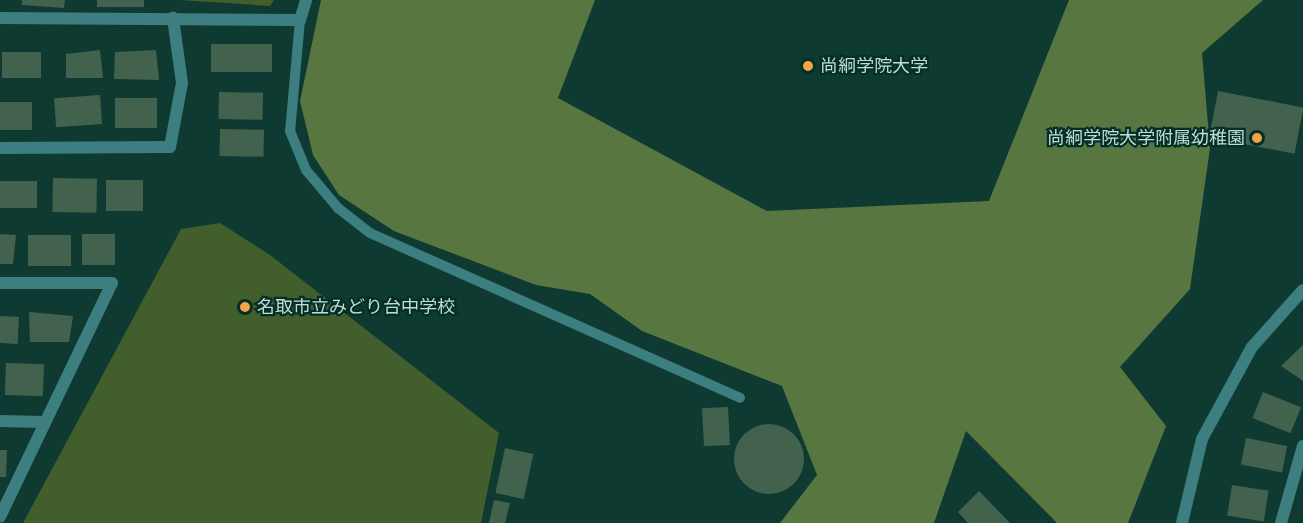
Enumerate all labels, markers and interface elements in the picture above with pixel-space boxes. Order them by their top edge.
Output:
place label: 尚絅学院大学 [820,55,928,77]
marker: 尚絅学院大学 [801,59,815,73]
place label: 尚絅学院大学附属幼稚園 [1047,127,1245,149]
marker: 尚絅学院大学附属幼稚園 [1250,131,1264,145]
place label: 名取市立みどり台中学校 [257,296,455,318]
marker: 名取市立みどり台中学校 [238,300,252,314]

